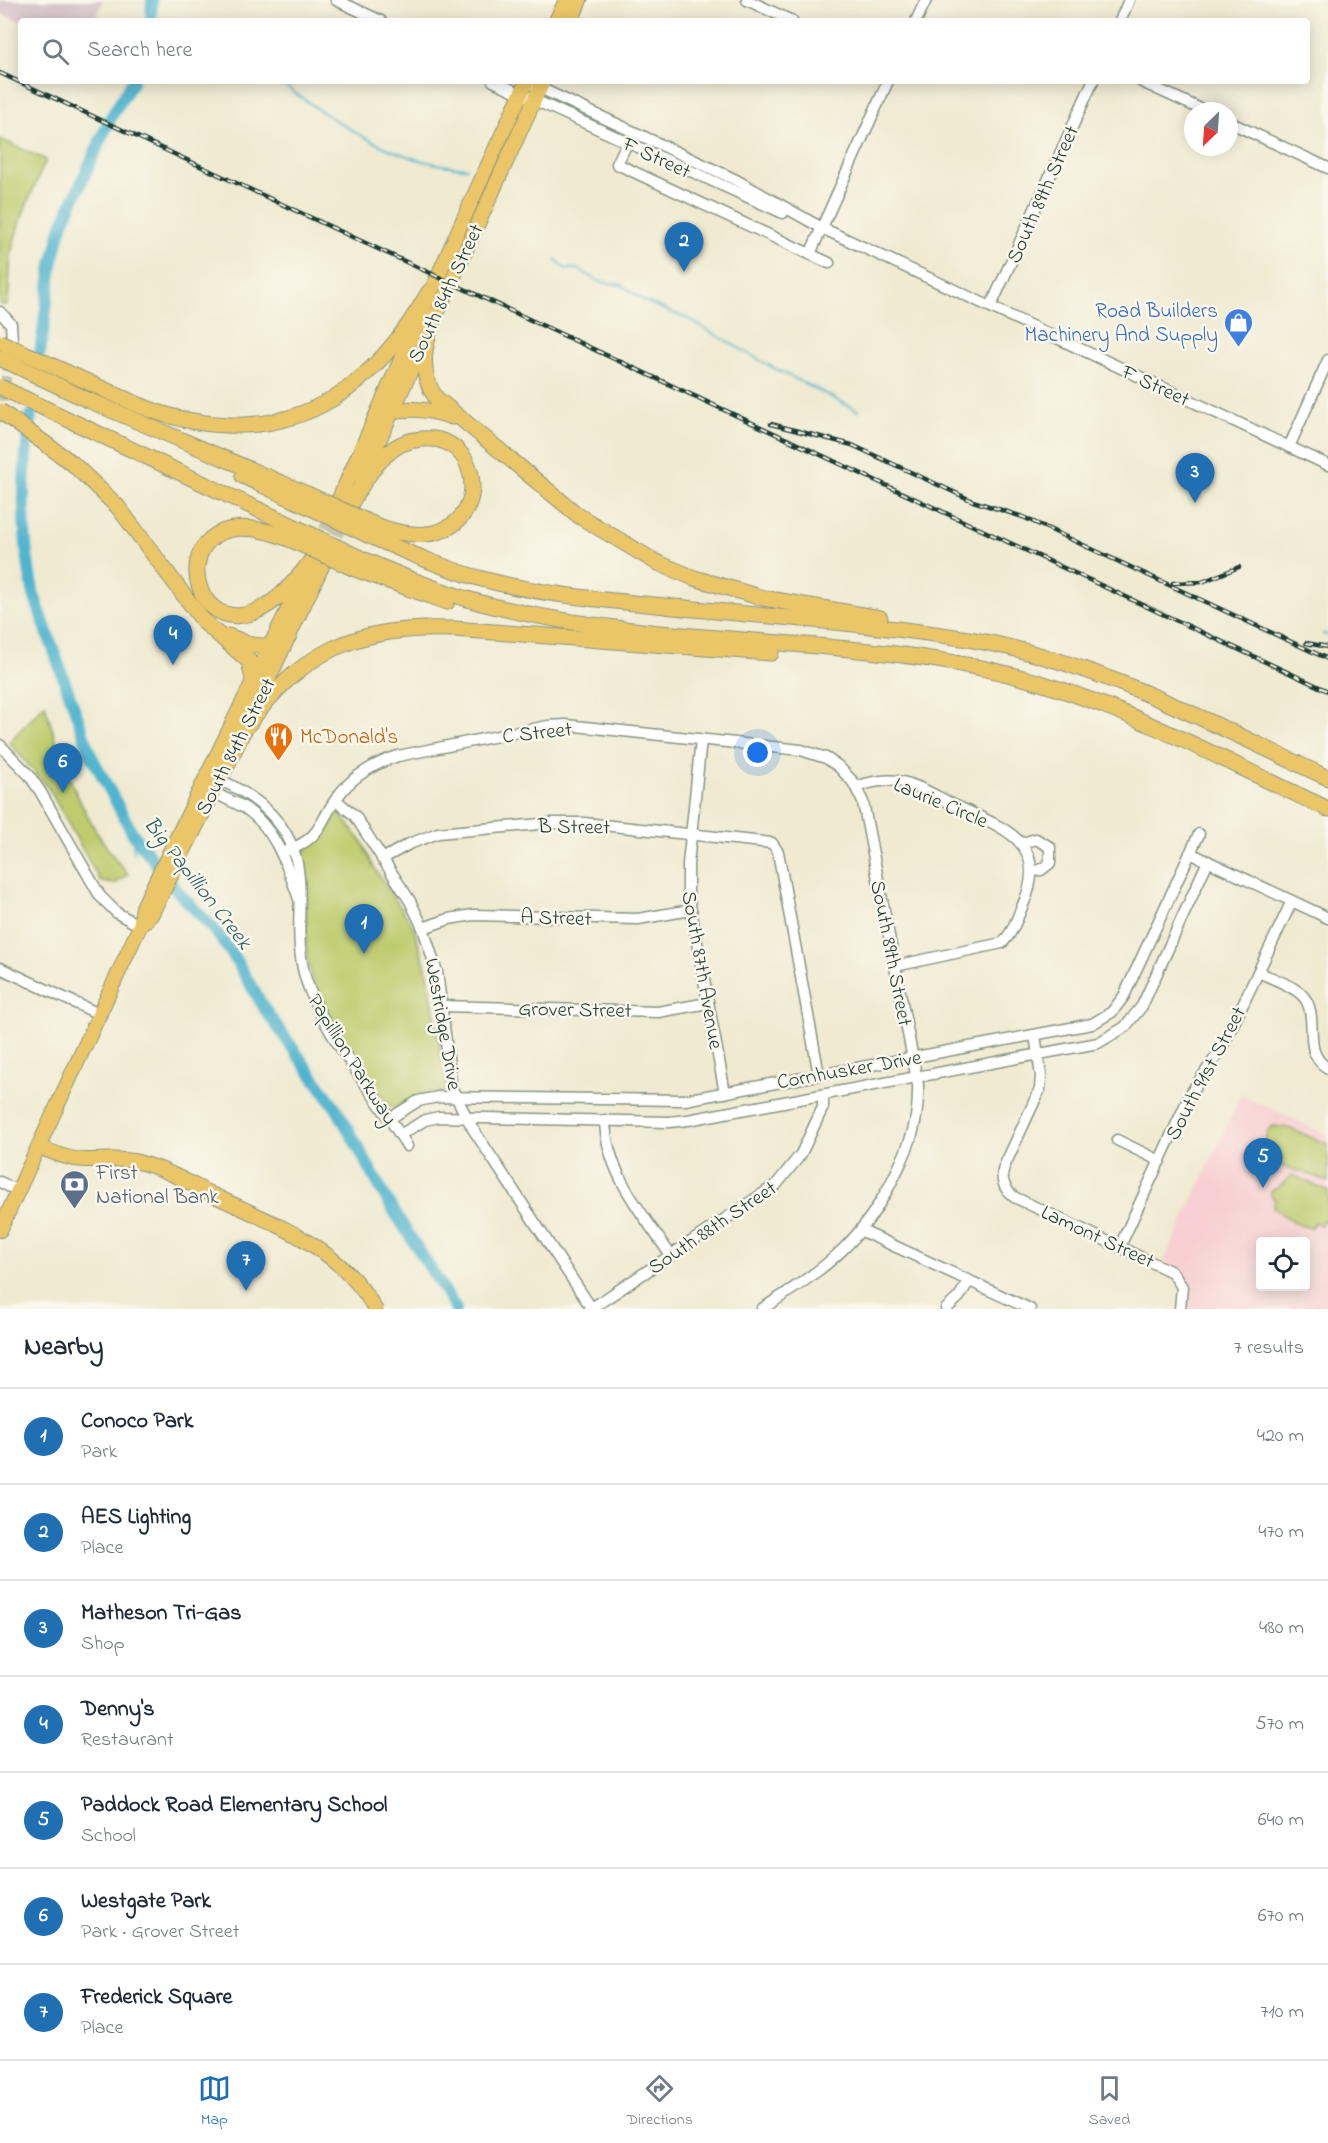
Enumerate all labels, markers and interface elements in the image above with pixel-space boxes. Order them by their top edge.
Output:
search box [18,18,1310,84]
icon: search [39,35,72,68]
text: Search here [87,35,192,67]
north arrow [1184,102,1238,156]
street label: South 89th Street [1000,121,1088,269]
street label: F Street [616,130,695,188]
street label: South 84th Street [401,219,492,368]
pin: 2 [664,222,704,272]
place label: Road Builders Machinery And Supply [1024,297,1218,353]
shop icon: Road Builders Machinery And Supply [1223,306,1255,348]
street label: F Street [1115,358,1194,416]
pin: 3 [1176,454,1214,503]
pin: 4 [154,616,192,665]
street label: South 84th Street [189,673,284,821]
street label: C Street [501,715,573,753]
restaurant icon: McDonald's [263,720,295,762]
place label: McDonald's [300,723,398,753]
your location [743,738,772,767]
pin: 6 [44,744,82,793]
street label: Laurie Circle [888,770,993,837]
water label: Big Papillion Creek [135,811,260,958]
street label: B Street [537,812,610,844]
street label: South 89th Street [861,878,919,1029]
street label: South 87th Avenue [672,889,730,1052]
street label: A Street [520,903,592,935]
pin: 1 [344,904,384,954]
street label: Westridge Drive [414,956,468,1094]
street label: Papillion Parkway [297,989,404,1132]
street label: Grover Street [518,995,632,1027]
street label: South 91st Street [1159,1002,1255,1146]
street label: Cornhusker Drive [775,1043,924,1098]
pin: 5 [1244,1138,1282,1188]
place label: First National Bank [95,1159,220,1213]
bank icon: First National Bank [59,1168,91,1210]
street label: South 88th Street [643,1174,784,1283]
street label: Lamont Street [1036,1198,1159,1277]
map controls [1256,1237,1310,1291]
button: locate [1256,1237,1310,1291]
pin: 7 [226,1242,266,1291]
text: Nearby [24,1329,103,1367]
text: 7 results [1234,1334,1304,1363]
text: Conoco Park [81,1406,193,1438]
text: 1 [40,1422,47,1451]
text: 420 m [1257,1422,1304,1451]
text: Park [81,1438,117,1467]
text: AES Lighting [81,1502,191,1534]
text: 2 [39,1518,48,1547]
text: 470 m [1258,1518,1304,1547]
text: Place [81,1534,123,1563]
text: Matheson Tri-Gas [81,1598,241,1630]
text: 3 [39,1614,48,1643]
text: 480 m [1259,1614,1304,1643]
text: Shop [81,1630,125,1659]
text: Denny's [81,1694,154,1726]
text: 4 [39,1710,48,1739]
text: 570 m [1255,1710,1304,1739]
text: Restaurant [81,1726,174,1755]
text: Paddock Road Elementary School [81,1790,387,1822]
text: 5 [38,1806,49,1835]
text: 640 m [1258,1806,1304,1835]
text: School [81,1822,136,1851]
text: Westgate Park [81,1886,211,1918]
text: 6 [39,1902,48,1931]
text: 670 m [1258,1902,1304,1931]
text: Park · Grover Street [81,1918,239,1947]
text: Frederick Square [81,1982,232,2014]
text: 7 [39,1998,48,2027]
text: 710 m [1260,1998,1304,2027]
text: Place [81,2014,123,2043]
tab: Map [198,2072,231,2132]
tab: Directions [626,2072,693,2132]
tab: Saved [1088,2072,1130,2132]

